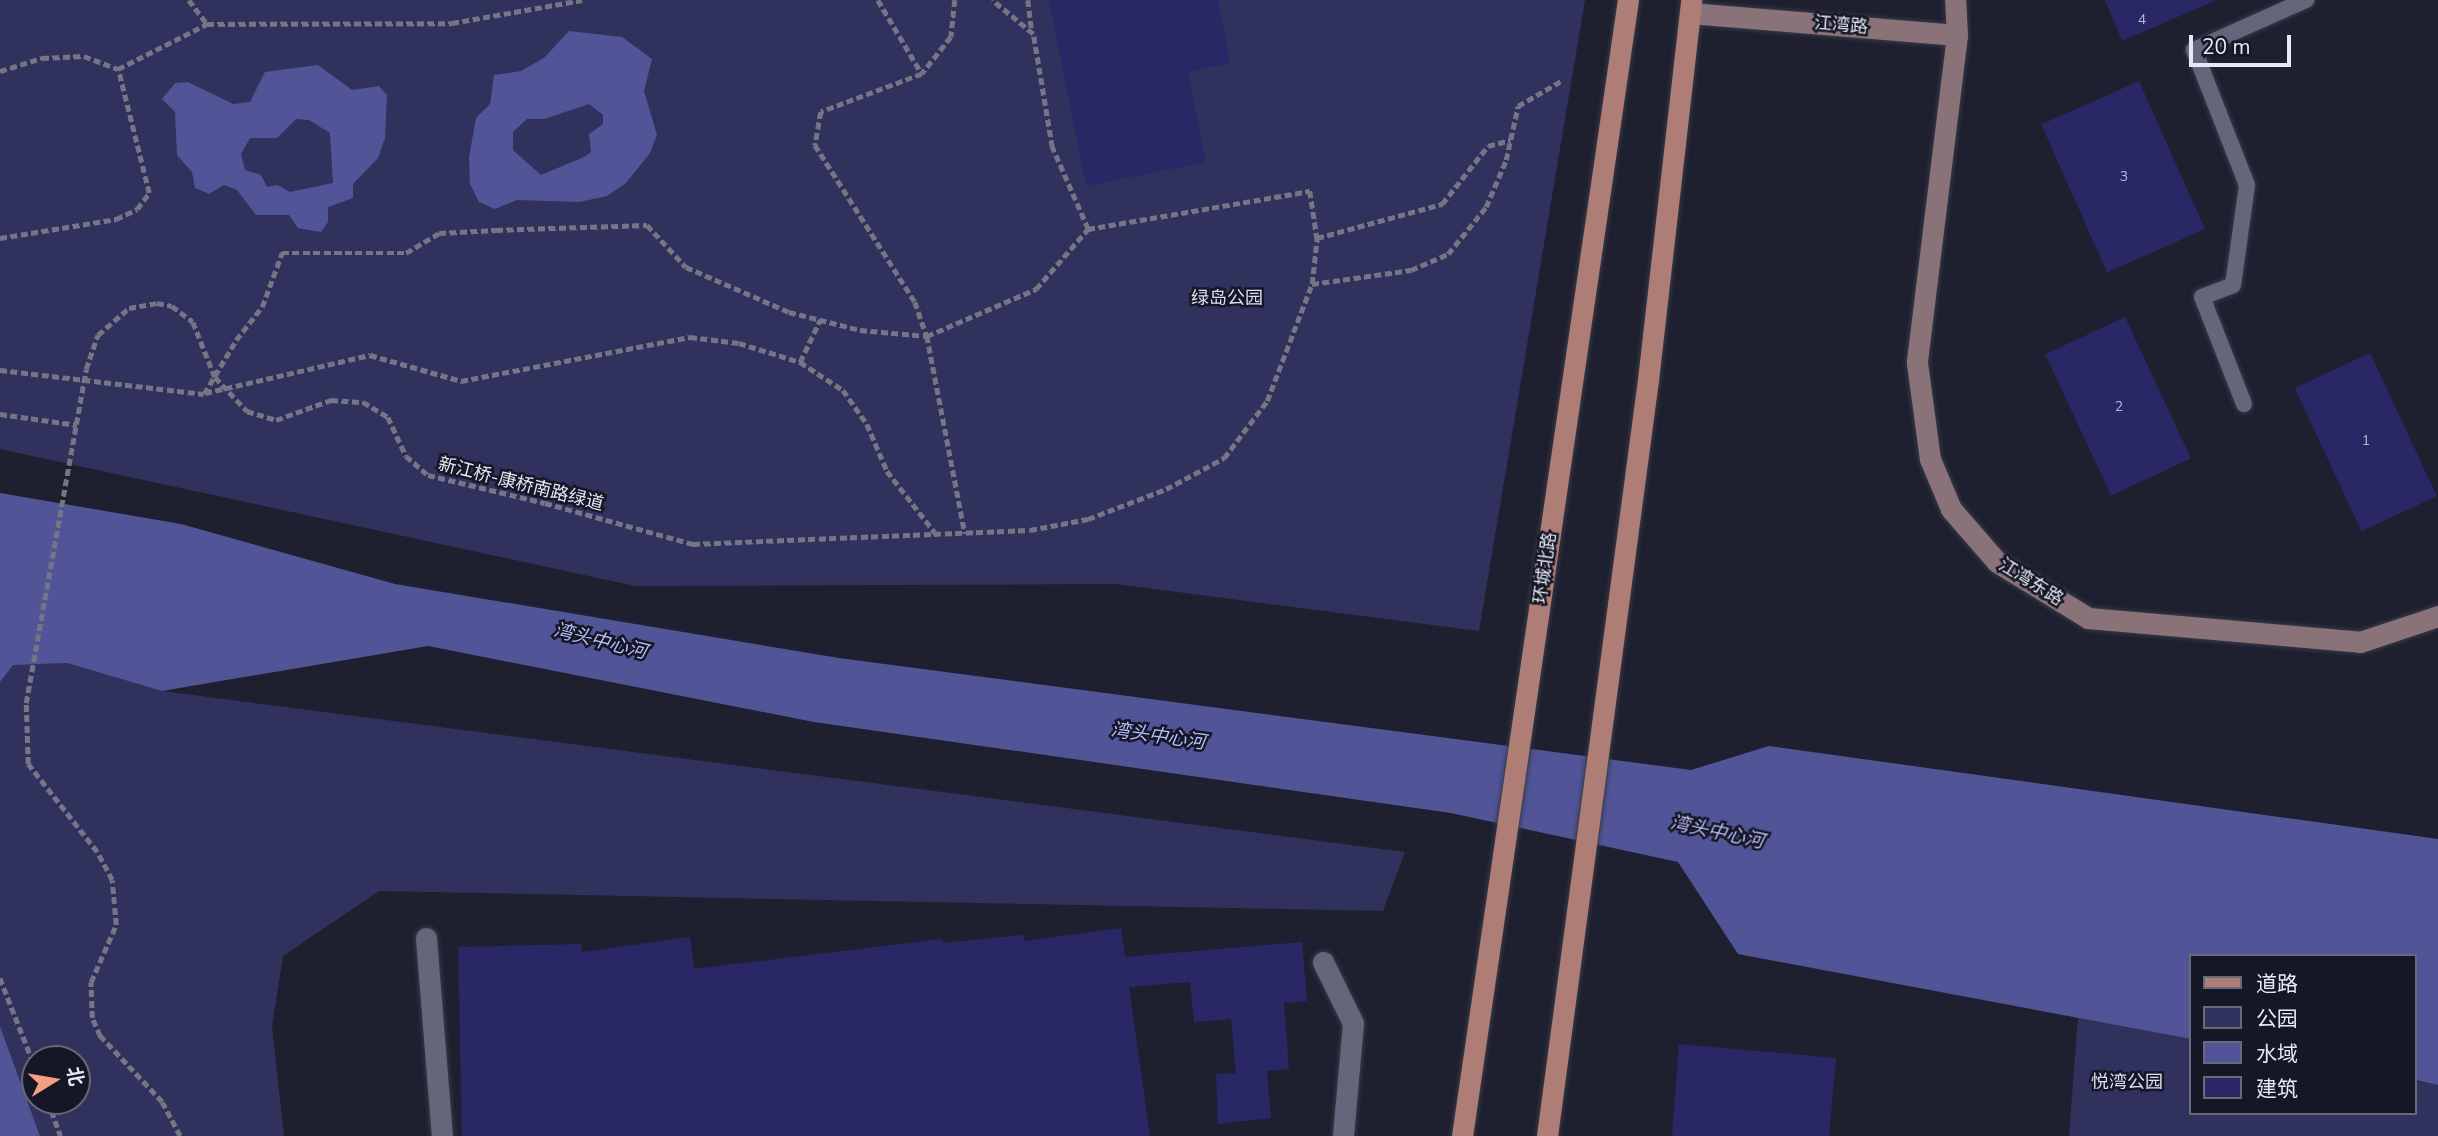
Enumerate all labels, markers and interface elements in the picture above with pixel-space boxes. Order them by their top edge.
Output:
street label: 江湾路 [1813,12,1869,38]
house number: 4 [2138,12,2146,28]
scale bar [2193,21,2294,65]
text: 20 m [2202,33,2251,61]
house number: 3 [2120,169,2128,185]
park label: 绿岛公园 [1191,287,1263,309]
house number: 2 [2115,399,2123,415]
house number: 1 [2362,433,2370,449]
street label: 新江桥-康桥南路绿道 [436,453,606,515]
street label: 环城北路 [1529,531,1561,605]
street label: 江湾东路 [1995,554,2067,610]
water label: 湾头中心河 [551,619,649,665]
water label: 湾头中心河 [1109,719,1207,755]
water label: 湾头中心河 [1668,812,1766,854]
legend [2190,954,2417,1115]
text: 道路 [2256,970,2298,998]
text: 公园 [2256,1005,2298,1033]
text: 水域 [2256,1040,2298,1068]
north arrow [21,1045,91,1115]
text: 北 [60,1065,89,1088]
park label: 悦湾公园 [2091,1071,2163,1093]
text: 建筑 [2256,1075,2298,1103]

